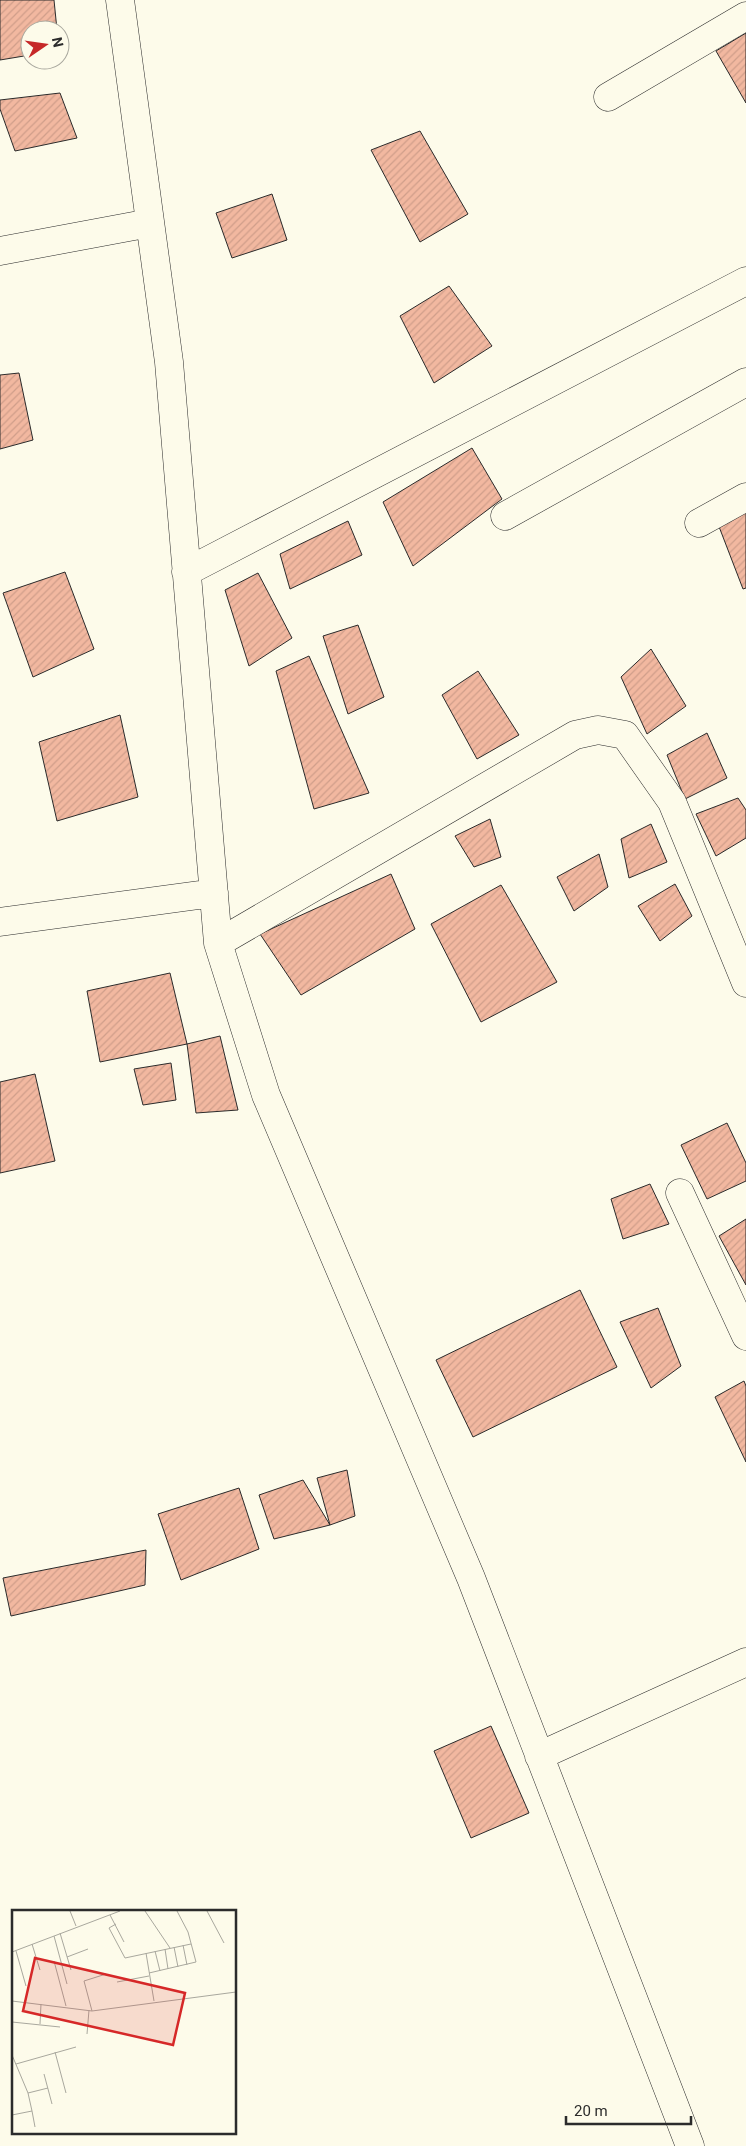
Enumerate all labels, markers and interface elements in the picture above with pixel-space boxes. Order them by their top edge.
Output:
north arrow [20,20,70,70]
text: N [49,35,67,49]
inset map [12,1910,236,2134]
scale bar [566,2094,691,2126]
text: 20 m [574,2102,608,2120]

